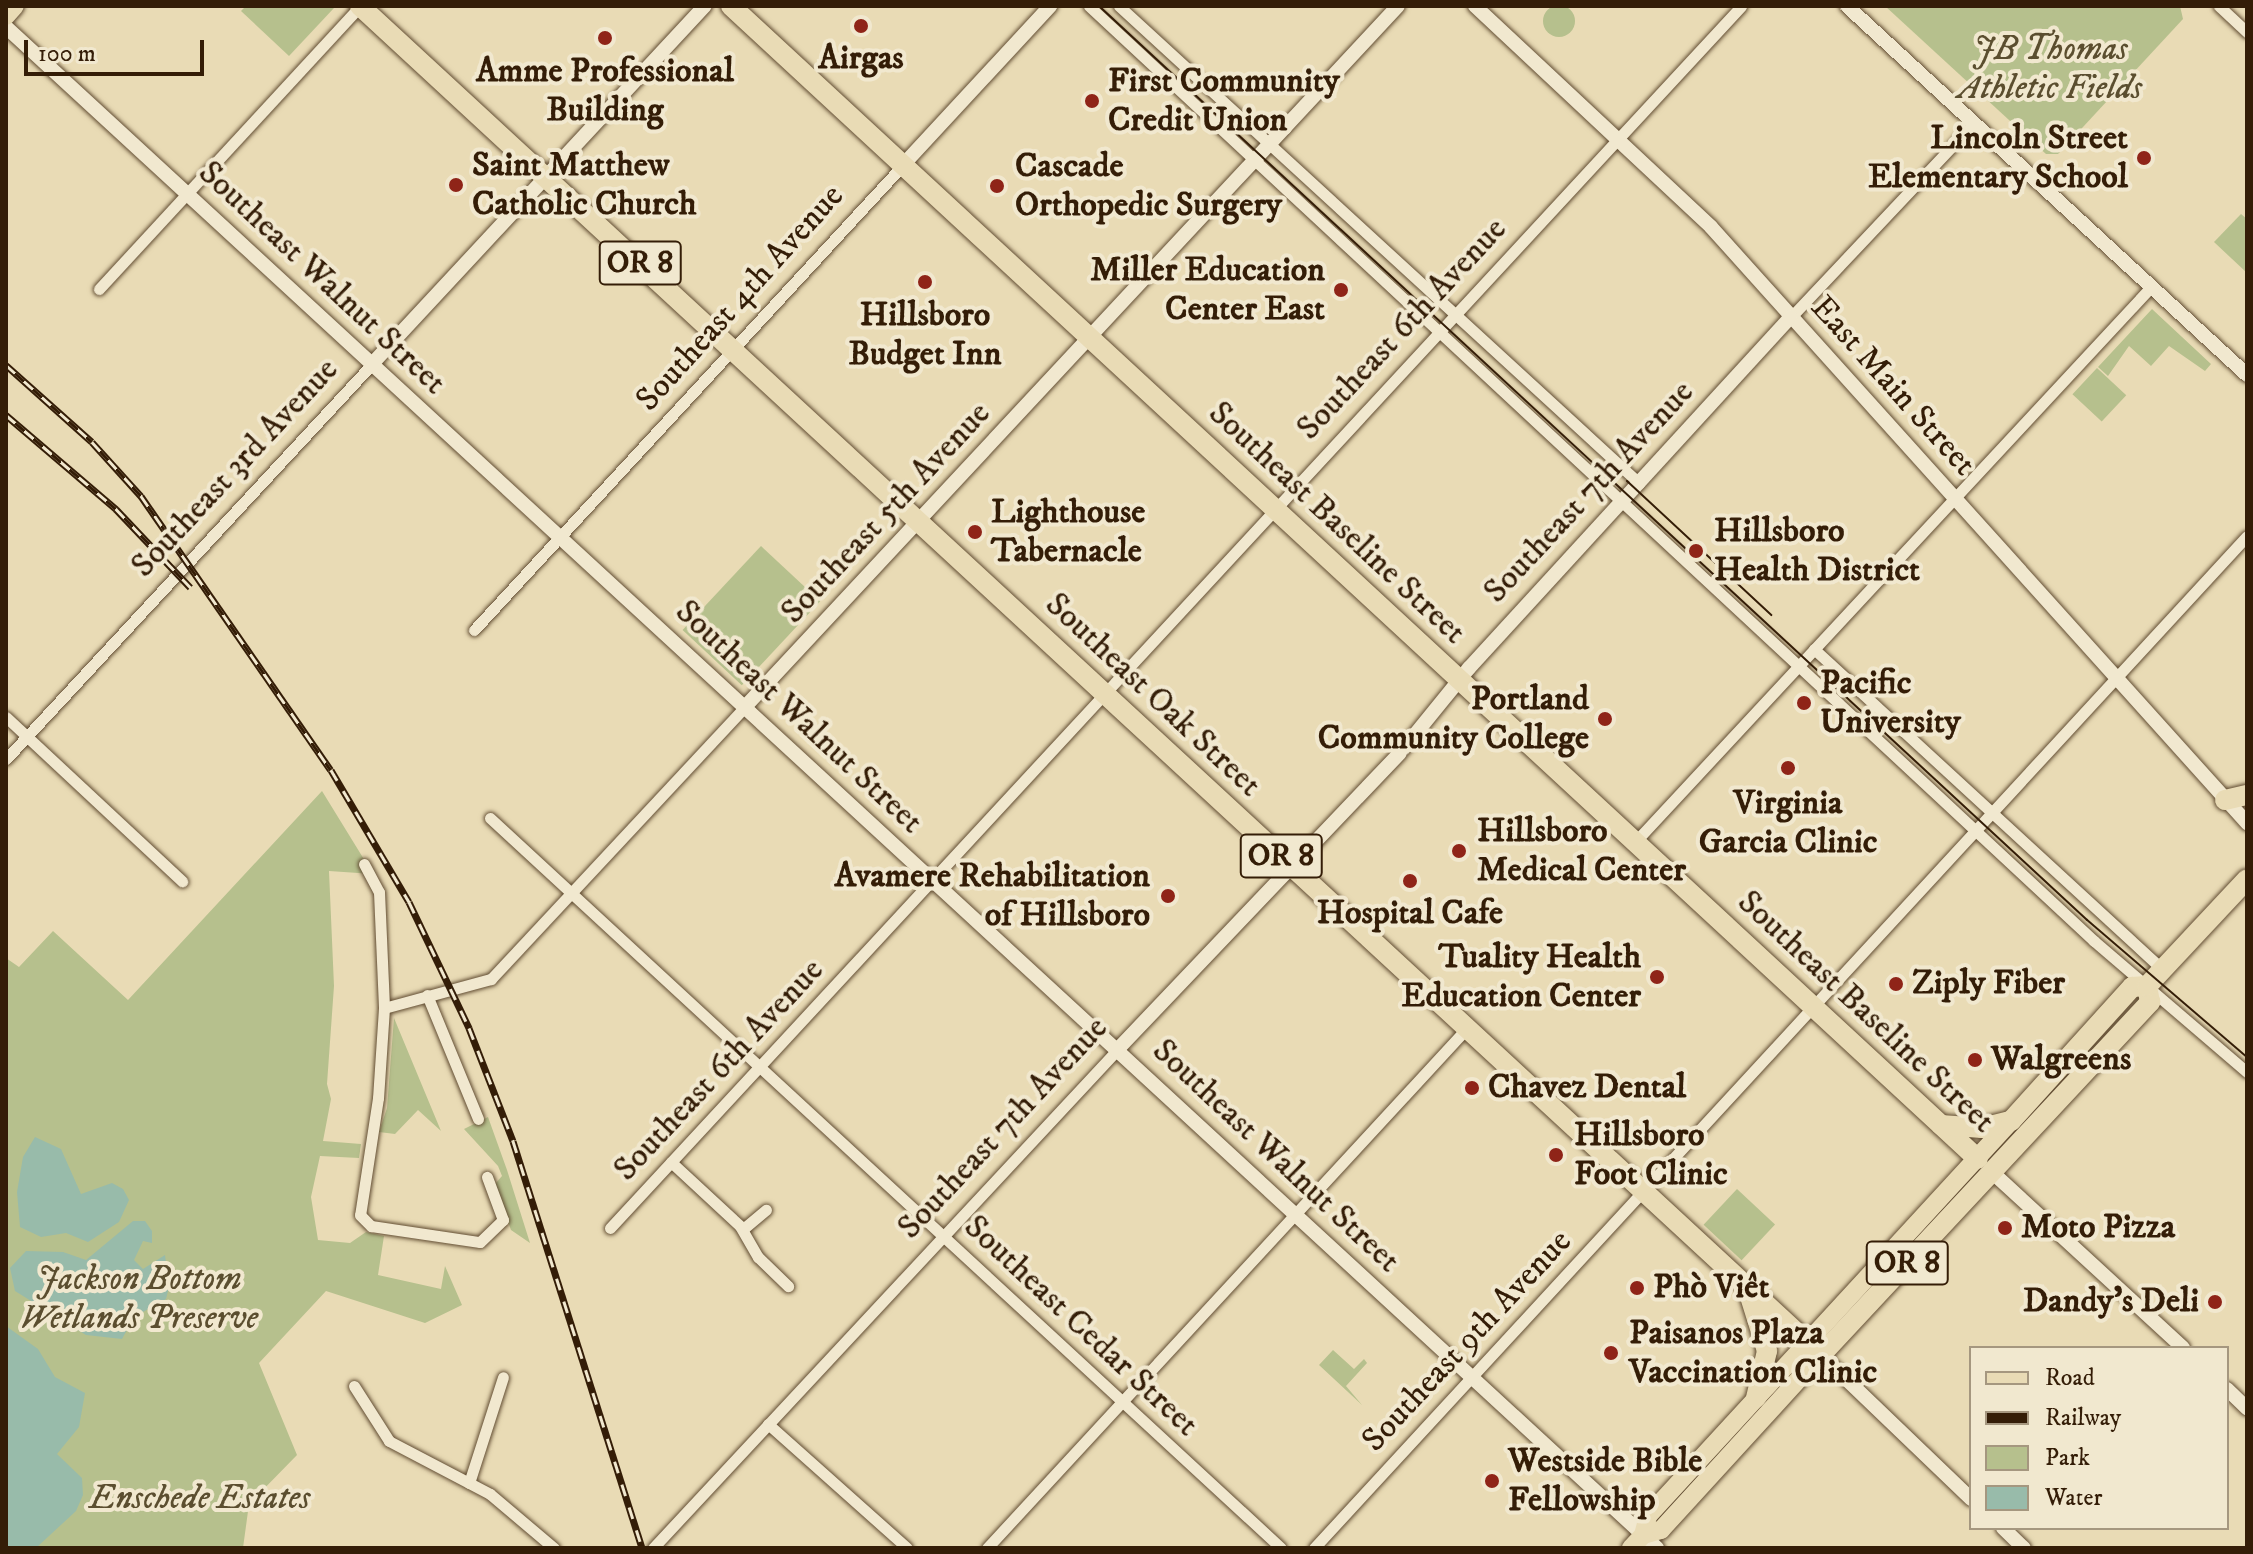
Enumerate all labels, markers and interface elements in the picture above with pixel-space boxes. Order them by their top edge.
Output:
marker: Airgas [852,17,870,35]
scale bar [28,24,208,74]
marker: Amme Professional Building [596,29,614,47]
park label: JB Thomas Athletic Fields [1958,29,2142,108]
text: 100 m [38,39,96,69]
place label: Airgas [818,39,904,79]
place label: Amme Professional Building [476,51,734,130]
place label: First Community Credit Union [1108,61,1340,140]
marker: First Community Credit Union [1083,92,1101,110]
place label: Lincoln Street Elementary School [1868,118,2128,198]
place label: Saint Matthew Catholic Church [472,145,697,224]
place label: Cascade Orthopedic Surgery [1015,146,1282,226]
marker: Lincoln Street Elementary School [2135,149,2153,167]
street label: Southeast Walnut Street [190,153,454,403]
marker: Cascade Orthopedic Surgery [986,175,1008,197]
marker: Saint Matthew Catholic Church [447,176,465,194]
street label: Southeast 4th Avenue [627,176,853,420]
street label: Southeast 6th Avenue [1288,209,1516,449]
road number: OR 8 [598,235,682,291]
place label: Miller Education Center East [1090,250,1325,330]
marker: Hillsboro Budget Inn [916,273,934,291]
marker: Miller Education Center East [1332,281,1350,299]
street label: East Main Street [1802,288,1984,484]
place label: Hillsboro Budget Inn [848,295,1002,374]
street label: Southeast 3rd Avenue [123,350,347,586]
street label: Southeast 7th Avenue [1475,372,1703,612]
street label: Southeast Baseline Street [1200,393,1474,653]
street label: Southeast 5th Avenue [773,394,999,632]
place label: Lighthouse Tabernacle [991,492,1145,572]
place label: Hillsboro Health District [1714,511,1920,590]
marker: Lighthouse Tabernacle [966,523,984,541]
marker: Hillsboro Health District [1685,540,1707,562]
street label: Southeast Oak Street [1037,584,1269,806]
street label: Southeast Walnut Street [667,592,931,842]
place label: Pacific University [1820,663,1961,742]
place label: Portland Community College [1318,679,1589,758]
marker: Pacific University [1795,694,1813,712]
marker: Portland Community College [1596,710,1614,728]
marker: Virginia Garcia Clinic [1777,757,1799,779]
place label: Virginia Garcia Clinic [1699,783,1877,862]
place label: Hillsboro Medical Center [1477,811,1686,890]
road number: OR 8 [1239,828,1323,884]
marker: Hillsboro Medical Center [1448,840,1470,862]
place label: Avamere Rehabilitation of Hillsboro [834,856,1150,936]
marker: Hospital Cafe [1401,872,1419,890]
street label: Southeast Baseline Street [1729,882,2003,1142]
marker: Avamere Rehabilitation of Hillsboro [1157,885,1179,907]
place label: Hospital Cafe [1317,894,1503,934]
place label: Tuality Health Education Center [1401,937,1641,1016]
street label: Southeast 6th Avenue [605,950,833,1190]
place label: Ziply Fiber [1912,964,2065,1004]
marker: Tuality Health Education Center [1648,968,1666,986]
marker: Ziply Fiber [1887,975,1905,993]
street label: Southeast 7th Avenue [889,1008,1117,1248]
street label: Southeast Walnut Street [1144,1031,1408,1281]
place label: Walgreens [1991,1040,2131,1080]
marker: Walgreens [1966,1051,1984,1069]
place label: Chavez Dental [1488,1068,1686,1108]
marker: Chavez Dental [1463,1079,1481,1097]
place label: Hillsboro Foot Clinic [1574,1115,1728,1194]
marker: Hillsboro Foot Clinic [1545,1144,1567,1166]
street label: Southeast Cedar Street [955,1207,1207,1445]
place label: Moto Pizza [2021,1208,2175,1248]
marker: Moto Pizza [1996,1219,2014,1237]
street label: Southeast 9th Avenue [1354,1222,1580,1460]
road number: OR 8 [1865,1235,1949,1291]
park label: Jackson Bottom Wetlands Preserve [20,1259,258,1338]
place label: Phò Viêt [1653,1268,1769,1308]
marker: Phò Viêt [1628,1279,1646,1297]
place label: Dandy's Deli [2023,1282,2199,1322]
marker: Dandy's Deli [2206,1293,2224,1311]
place label: Paisanos Plaza Vaccination Clinic [1629,1313,1877,1392]
marker: Paisanos Plaza Vaccination Clinic [1600,1342,1622,1364]
legend [1969,1346,2229,1530]
text: Road [2045,1363,2095,1393]
text: Railway [2045,1403,2121,1433]
place label: Westside Bible Fellowship [1508,1441,1702,1520]
text: Park [2045,1443,2090,1473]
marker: Westside Bible Fellowship [1483,1472,1501,1490]
park label: Enschede Estates [90,1479,310,1519]
text: Water [2045,1483,2102,1513]

